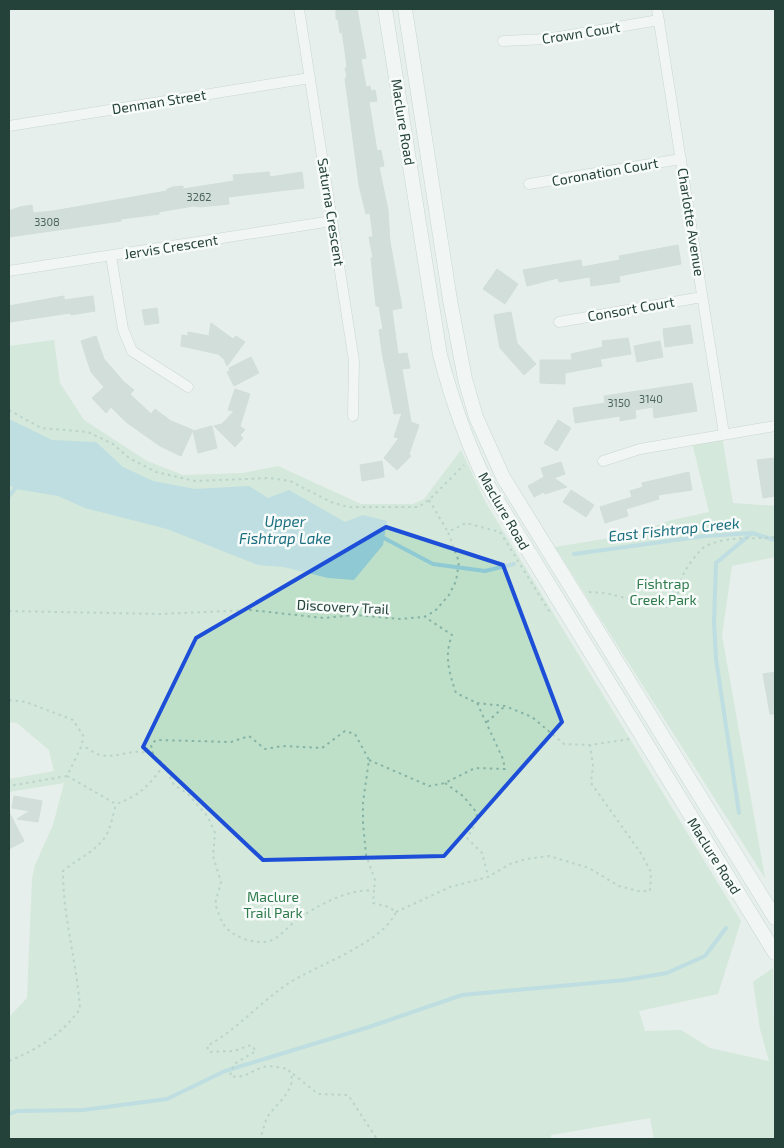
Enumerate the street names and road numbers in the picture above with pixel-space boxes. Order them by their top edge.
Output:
street label: Crown Court [541,18,621,47]
street label: Maclure Road [388,77,419,166]
street label: Denman Street [111,86,207,117]
street label: Coronation Court [550,154,660,189]
street label: Saturna Crescent [315,157,348,267]
street label: Charlotte Avenue [675,167,708,277]
street label: Jervis Crescent [123,231,219,262]
street label: Consort Court [586,292,676,325]
street label: Maclure Road [475,469,534,553]
street label: Discovery Trail [296,596,391,617]
street label: Maclure Road [684,814,745,897]

